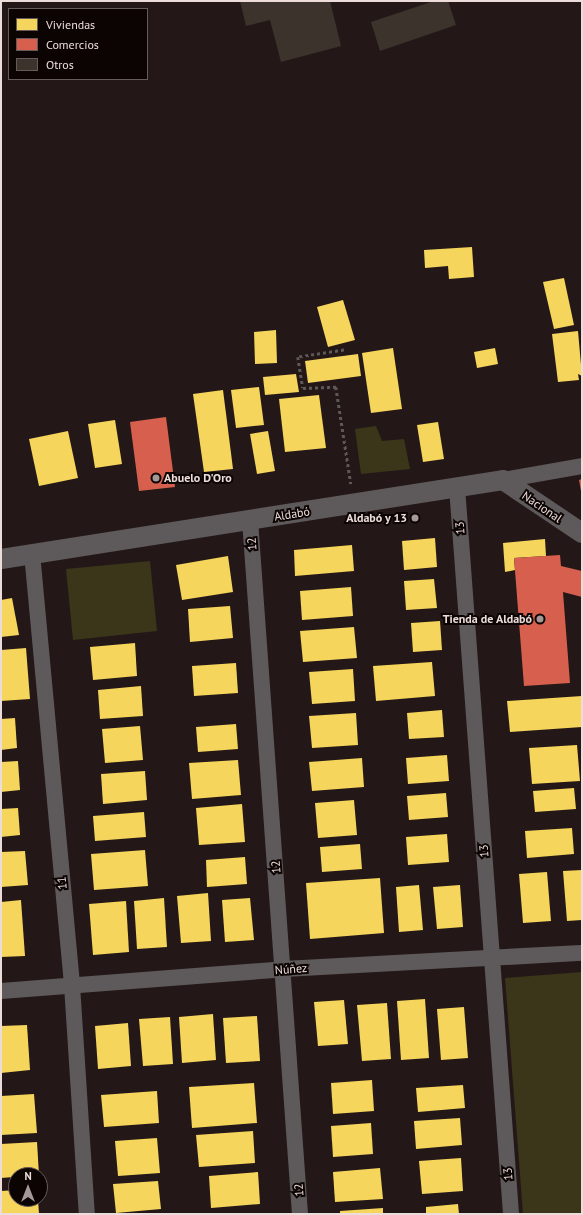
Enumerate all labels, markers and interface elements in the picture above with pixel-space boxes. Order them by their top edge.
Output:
legend [8,8,148,80]
text: Viviendas [46,17,95,32]
text: Comercios [46,37,99,52]
text: Otros [46,57,74,72]
place label: Abuelo D'Oro [164,471,232,485]
marker: Abuelo D'Oro [151,473,161,483]
street label: Nacional [519,488,565,526]
street label: Aldabó [273,504,311,524]
place label: Aldabó y 13 [346,511,407,525]
marker: Aldabó y 13 [410,513,420,523]
street label: 13 [452,521,468,535]
street label: 12 [244,537,260,551]
place label: Tienda de Aldabó [442,612,532,626]
marker: Tienda de Aldabó [535,614,545,624]
street label: 13 [476,844,492,858]
street label: 12 [268,860,284,874]
street label: 11 [54,876,70,890]
street label: Núñez [274,961,308,977]
north arrow [8,1167,48,1207]
street label: 13 [500,1167,516,1181]
text: N [24,1169,32,1183]
street label: 12 [291,1183,307,1197]

